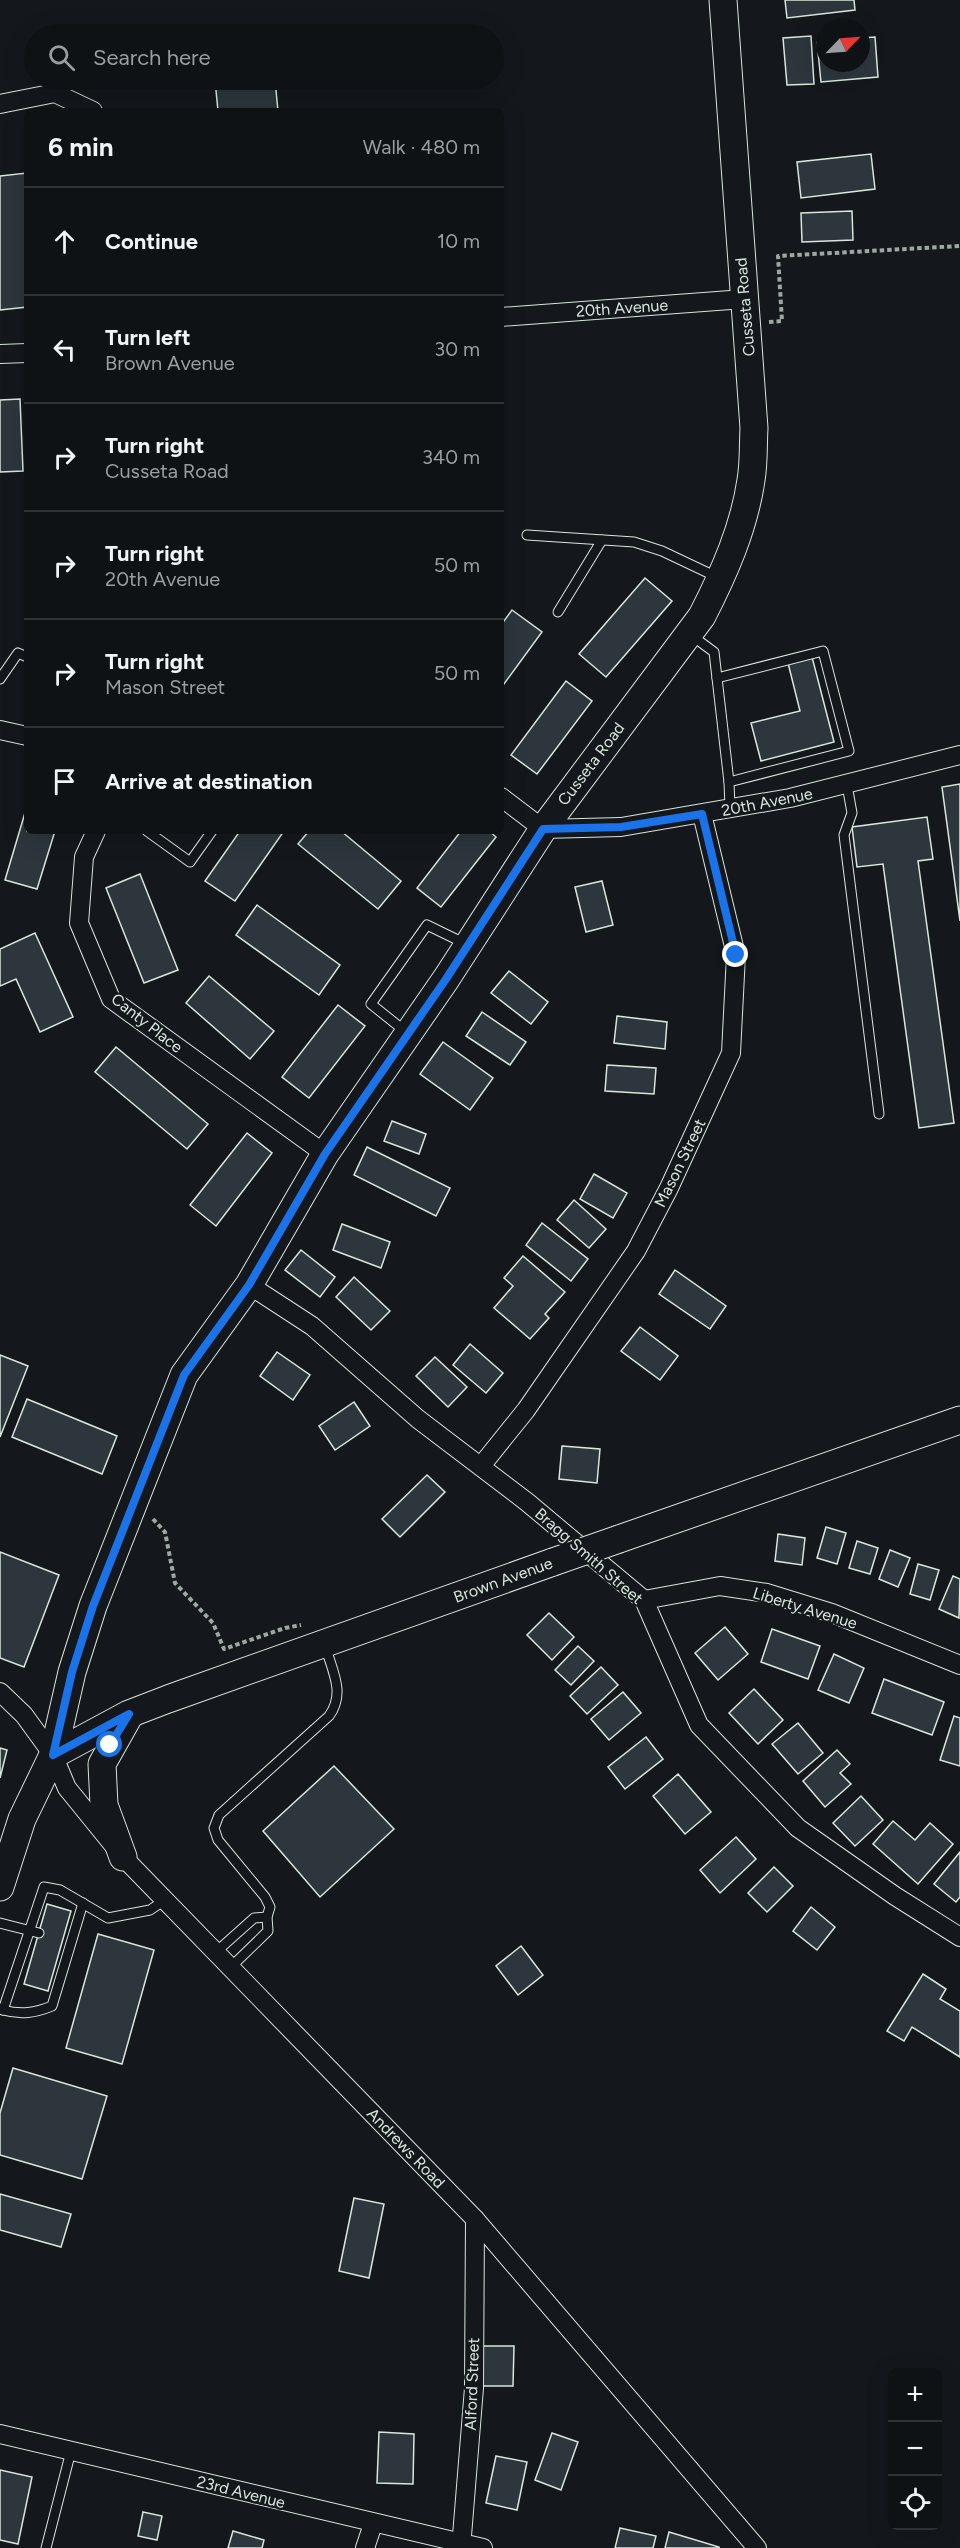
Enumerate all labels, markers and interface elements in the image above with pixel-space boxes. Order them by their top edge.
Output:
north arrow [816,18,870,72]
search box [24,24,504,90]
icon: search [45,41,78,74]
text: Search here [93,44,211,71]
text: 6 min [48,131,114,163]
text: Walk · 480 m [363,135,480,159]
icon: ahead [48,225,81,258]
text: Continue [105,228,198,255]
text: 10 m [437,229,480,253]
street label: Cusseta Road [731,257,759,357]
street label: 20th Avenue [575,295,669,321]
text: Turn left [105,324,191,351]
icon: left [48,333,81,366]
text: 30 m [434,337,480,361]
text: Brown Avenue [105,351,235,375]
text: Turn right [105,432,204,459]
icon: right [48,441,81,474]
text: 340 m [422,445,480,469]
text: Cusseta Road [105,459,229,483]
text: Turn right [105,540,204,567]
icon: right [48,549,81,582]
text: 50 m [434,553,480,577]
text: 20th Avenue [105,567,220,591]
text: Turn right [105,648,204,675]
icon: right [48,657,81,690]
text: 50 m [434,661,480,685]
text: Mason Street [105,675,225,699]
street label: Cusseta Road [554,719,628,809]
icon: arrive [48,765,81,798]
text: Arrive at destination [105,768,313,795]
street label: 20th Avenue [720,784,814,820]
route end [722,941,748,967]
street label: Canty Place [108,989,187,1057]
street label: Mason Street [650,1116,710,1210]
street label: Bragg Smith Street [531,1504,647,1608]
street label: Brown Avenue [451,1553,555,1607]
street label: Liberty Avenue [751,1583,860,1633]
route start [96,1731,122,1757]
street label: Andrews Road [363,2104,449,2192]
street label: Alford Street [461,2337,483,2431]
map controls [888,2368,942,2530]
button: + [888,2368,942,2422]
button: − [888,2422,942,2476]
street label: 23rd Avenue [195,2472,287,2512]
button: locate [888,2476,942,2530]

